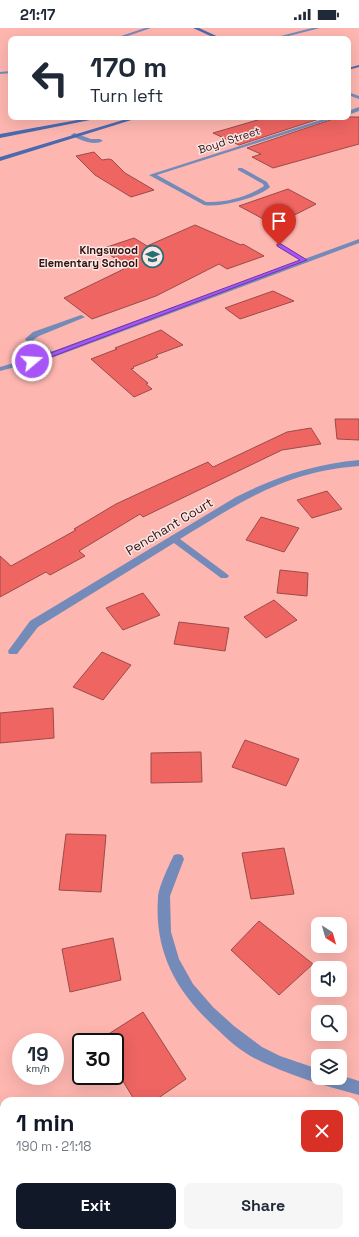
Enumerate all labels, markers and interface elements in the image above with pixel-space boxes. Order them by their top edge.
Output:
text: 21:17 [20,5,55,24]
text: 170 m [90,49,167,85]
icon: left [24,52,76,104]
text: Turn left [90,84,163,107]
street label: Boyd Street [196,123,262,157]
pin [262,204,296,245]
icon: arrive [268,210,290,232]
place label: Kingswood Elementary School [39,243,138,270]
school or university icon: Kingswood Elementary School [140,243,166,269]
position arrow [11,340,53,382]
street label: Penchant Court [123,494,216,559]
north arrow [311,917,347,953]
map controls [311,917,347,1085]
button: sound [311,961,347,997]
button: search [311,1005,347,1041]
speed limit sign: 30 [72,1033,124,1085]
text: 19 [27,1041,49,1067]
button: layers [311,1049,347,1085]
text: km/h [26,1062,50,1075]
text: 1 min [16,1107,75,1138]
button: close [301,1110,343,1152]
text: 190 m · 21:18 [16,1138,91,1155]
button: Exit [16,1183,176,1229]
button: Share [184,1183,343,1229]

